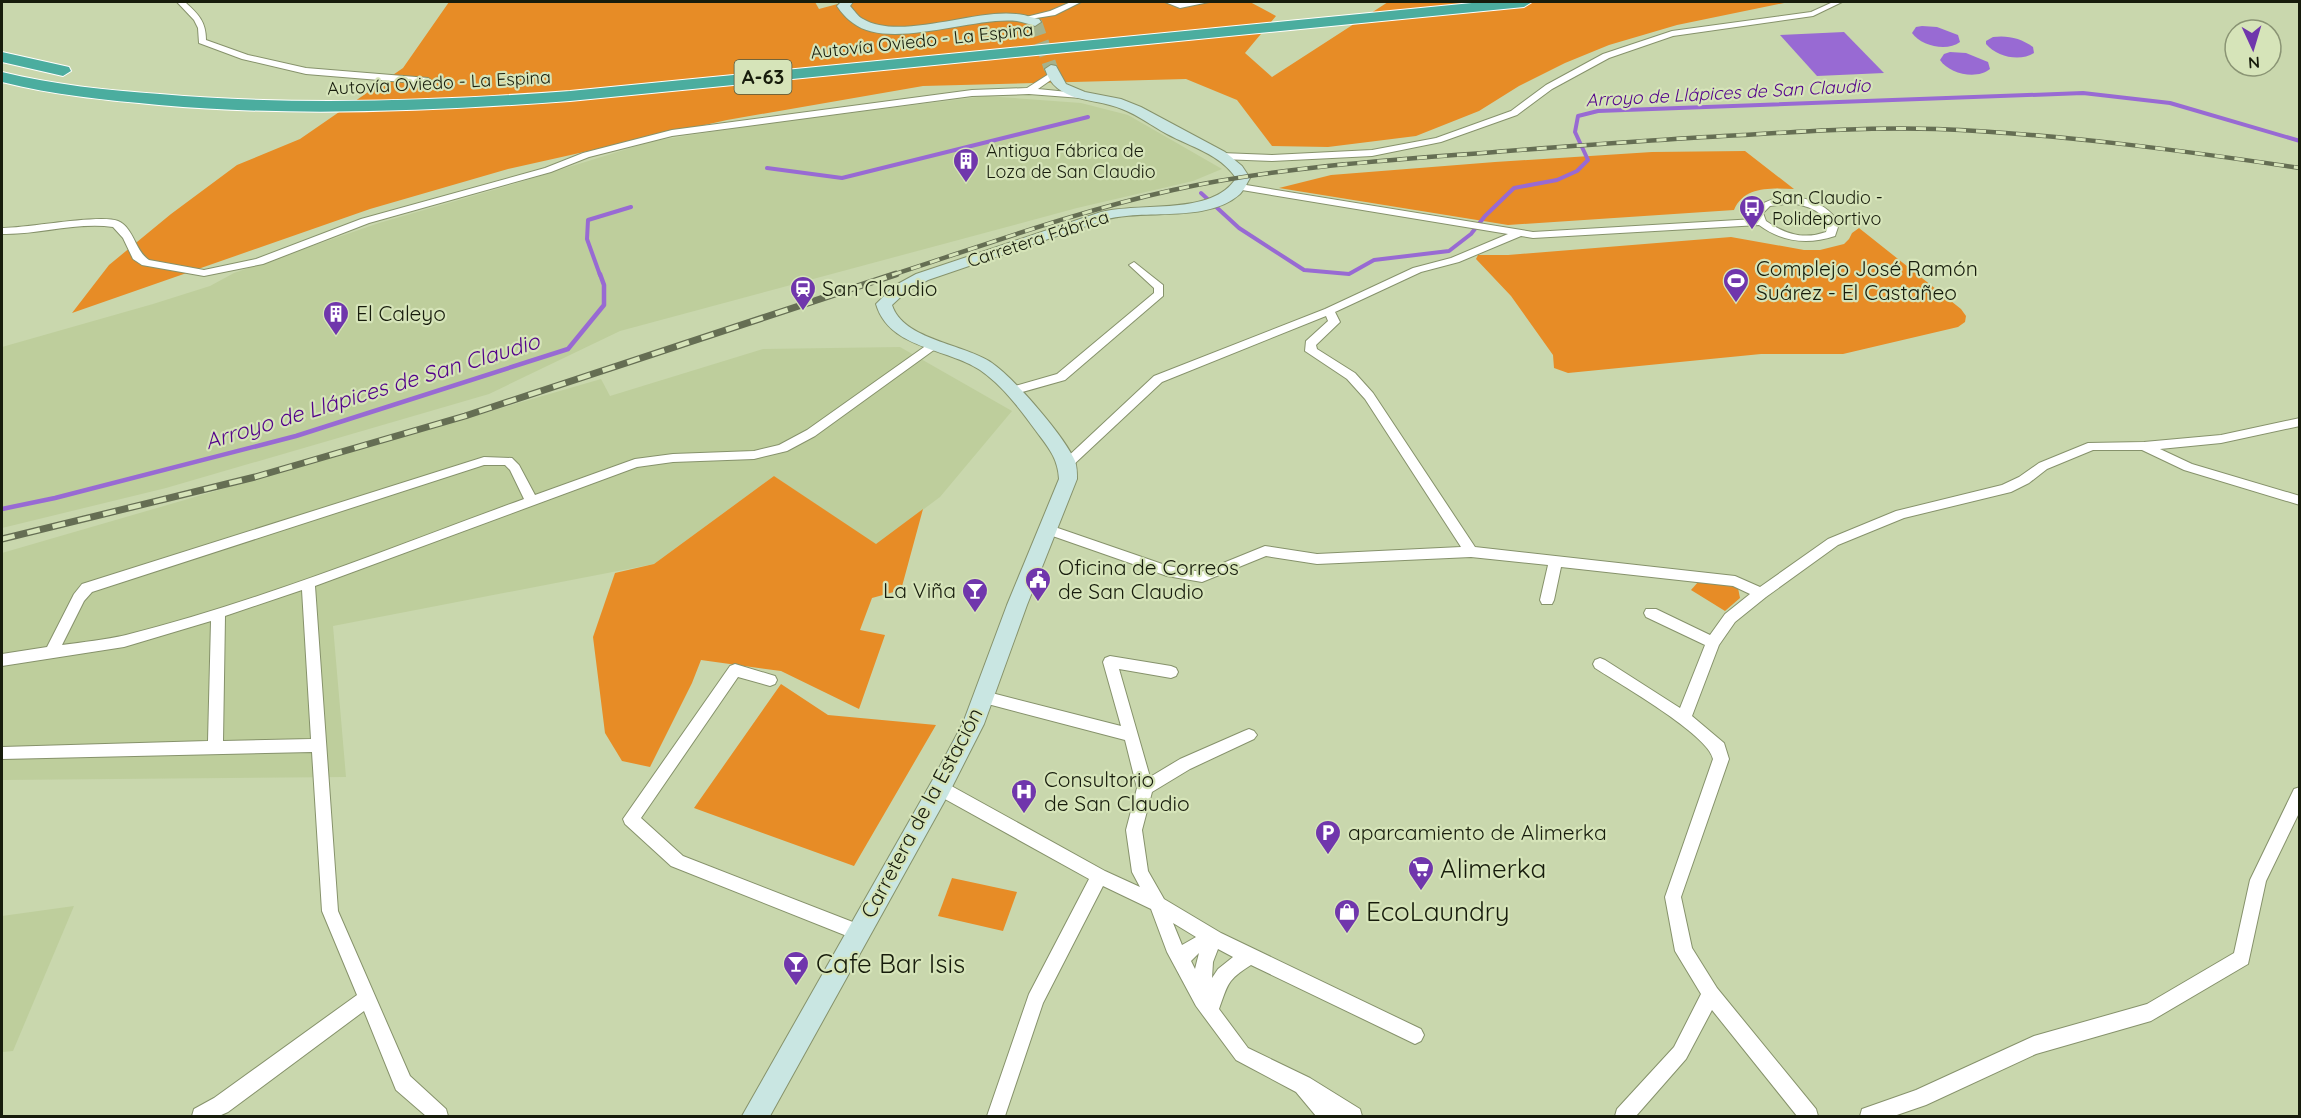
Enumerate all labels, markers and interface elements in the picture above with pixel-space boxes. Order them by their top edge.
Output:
street label: Autovía Oviedo - La Espina [809,17,1034,64]
north arrow [2223,18,2283,78]
text: N [2247,53,2261,73]
road number: A-63 [734,60,792,94]
street label: Autovía Oviedo - La Espina [327,65,551,100]
water label: Arroyo de Llápices de San Claudio [1585,74,1872,111]
place label: Antigua Fábrica de Loza de San Claudio [986,139,1156,183]
building icon: Antigua Fábrica de Loza de San Claudio [951,146,981,184]
place label: San Claudio - Polideportivo [1772,186,1883,230]
bus stop icon: San Claudio - Polideportivo [1737,193,1767,231]
street label: Carretera Fábrica [964,205,1112,272]
place label: Complejo José Ramón Suárez - El Castañeo [1756,255,1978,305]
sports icon: Complejo José Ramón Suárez - El Castañeo [1721,266,1751,304]
station icon: San Claudio [788,274,818,312]
place label: San Claudio [822,275,937,301]
building icon: El Caleyo [321,299,351,337]
place label: El Caleyo [356,300,446,326]
water label: Arroyo de Llápices de San Claudio [201,326,544,455]
place label: Oficina de Correos de San Claudio [1058,554,1239,604]
public building icon: Oficina de Correos de San Claudio [1023,565,1053,603]
bar icon: La Viña [960,576,990,614]
place label: La Viña [883,577,956,603]
street label: Carretera de la Estación [855,703,988,922]
place label: Consultorio de San Claudio [1044,766,1190,816]
hospital icon: Consultorio de San Claudio [1009,777,1039,815]
parking icon: aparcamiento de Alimerka [1313,818,1343,856]
place label: aparcamiento de Alimerka [1348,819,1607,845]
place label: Alimerka [1440,852,1546,885]
supermarket icon: Alimerka [1406,854,1436,892]
place label: EcoLaundry [1366,895,1510,928]
shop icon: EcoLaundry [1332,897,1362,935]
place label: Cafe Bar Isis [816,947,965,980]
bar icon: Cafe Bar Isis [781,949,811,987]

